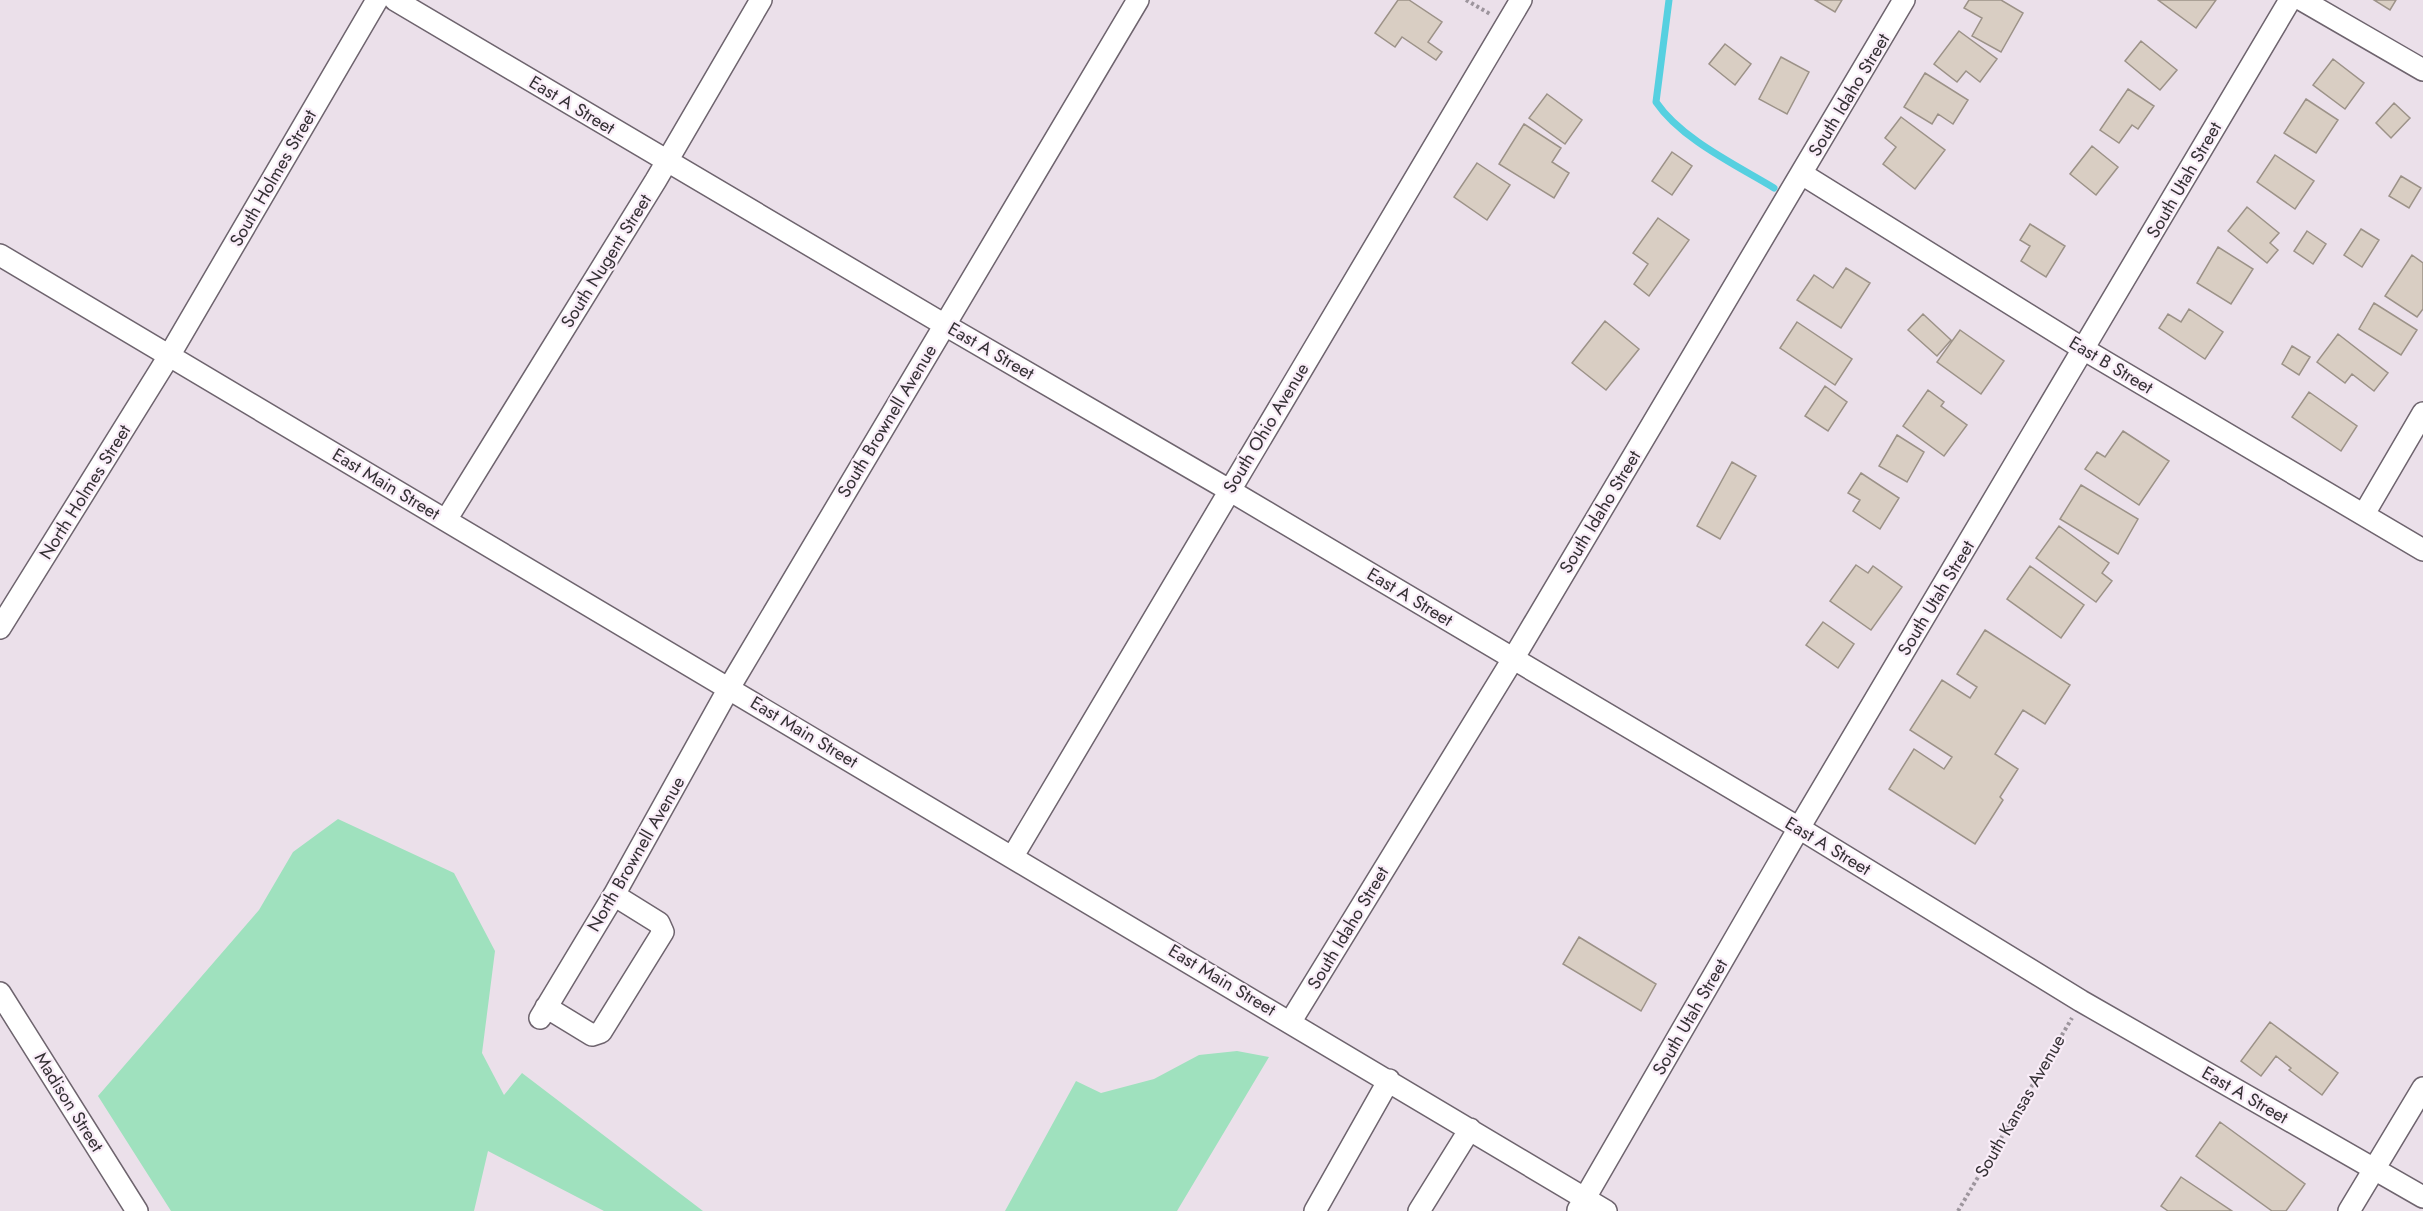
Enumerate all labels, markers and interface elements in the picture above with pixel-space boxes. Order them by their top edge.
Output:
street label: South Idaho Street [1802,28,1896,161]
street label: East A Street [524,69,620,141]
street label: South Holmes Street [223,104,323,251]
street label: South Utah Street [2140,116,2228,243]
street label: South Nugent Street [554,189,658,333]
street label: East A Street [943,316,1040,387]
street label: East B Street [2064,330,2159,401]
street label: South Brownell Avenue [831,340,943,502]
street label: South Ohio Avenue [1217,358,1315,498]
street label: North Holmes Street [33,419,137,565]
street label: East Main Street [327,442,445,527]
street label: South Idaho Street [1553,445,1647,578]
street label: South Utah Street [1891,535,1981,661]
street label: East A Street [1362,561,1458,633]
street label: East Main Street [745,690,863,775]
street label: North Brownell Avenue [581,772,691,936]
street label: East A Street [1780,810,1876,882]
street label: South Idaho Street [1301,861,1395,994]
street label: East Main Street [1163,938,1281,1023]
street label: South Utah Street [1646,953,1734,1080]
street label: South Kansas Avenue [1968,1030,2072,1182]
street label: Madison Street [28,1047,110,1157]
street label: East A Street [2197,1060,2294,1131]

